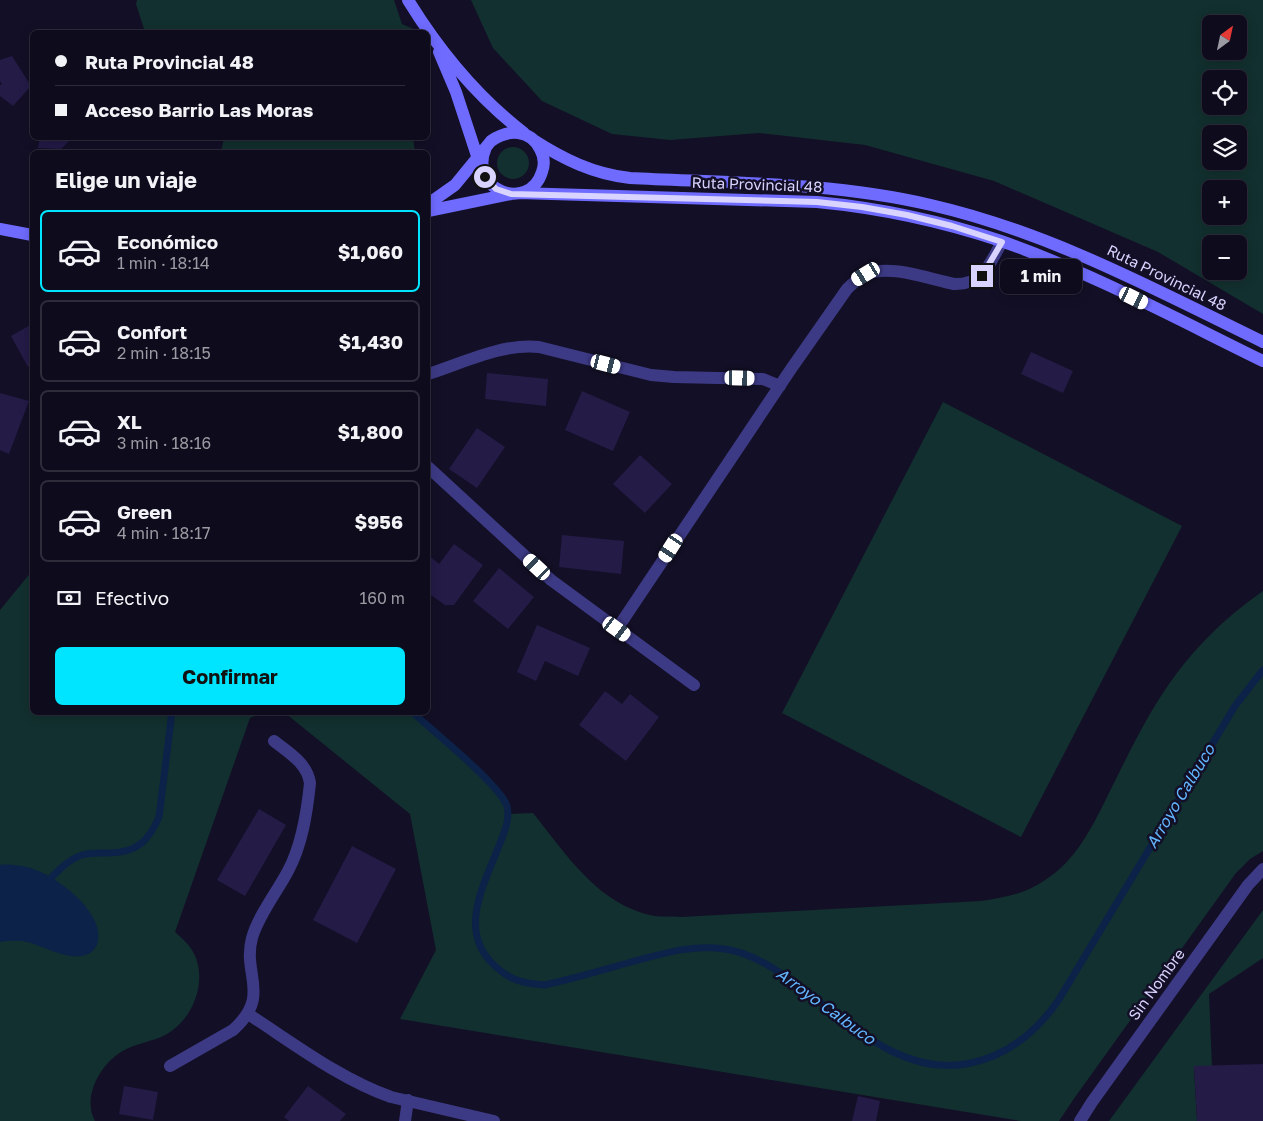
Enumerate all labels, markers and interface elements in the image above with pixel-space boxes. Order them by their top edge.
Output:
north arrow [1202,15,1248,60]
map controls [1202,15,1247,280]
text: Ruta Provincial 48 [85,50,254,73]
button: locate [1202,70,1247,115]
text: Acceso Barrio Las Moras [85,98,313,121]
button: layers [1202,125,1247,170]
text: Elige un viaje [55,166,197,193]
route start [474,166,496,188]
street label: Ruta Provincial 48 [691,173,823,195]
button: + [1202,180,1247,225]
icon: car [57,229,102,274]
text: Económico [117,230,218,253]
button: − [1202,235,1247,280]
text: $1,060 [338,240,403,263]
street label: Ruta Provincial 48 [1104,240,1230,314]
text: 1 min · 18:14 [117,253,210,273]
callout: 1 min [1000,258,1082,294]
car [849,260,882,288]
route end [971,265,993,287]
text: 1 min [1021,266,1061,286]
car [1117,285,1150,311]
icon: car [57,319,102,364]
text: Confort [117,320,187,343]
text: $1,430 [339,330,403,353]
text: 2 min · 18:15 [117,343,211,363]
car [589,353,622,375]
car [724,370,755,386]
icon: car [57,409,102,454]
text: XL [117,410,142,433]
text: $1,800 [338,420,403,443]
text: 3 min · 18:16 [117,433,211,453]
icon: car [57,499,102,544]
text: Green [117,500,172,523]
text: $956 [355,510,403,533]
text: 4 min · 18:17 [117,523,210,543]
car [656,531,685,565]
car [520,551,553,583]
icon: cash [55,584,83,612]
text: Efectivo [95,586,169,609]
text: 160 m [359,588,405,608]
car [600,614,633,644]
button: Confirmar [55,647,405,705]
water label: Arroyo Calbuco [1141,739,1220,851]
street label: Sin Nombre [1124,945,1188,1023]
water label: Arroyo Calbuco [773,963,881,1049]

